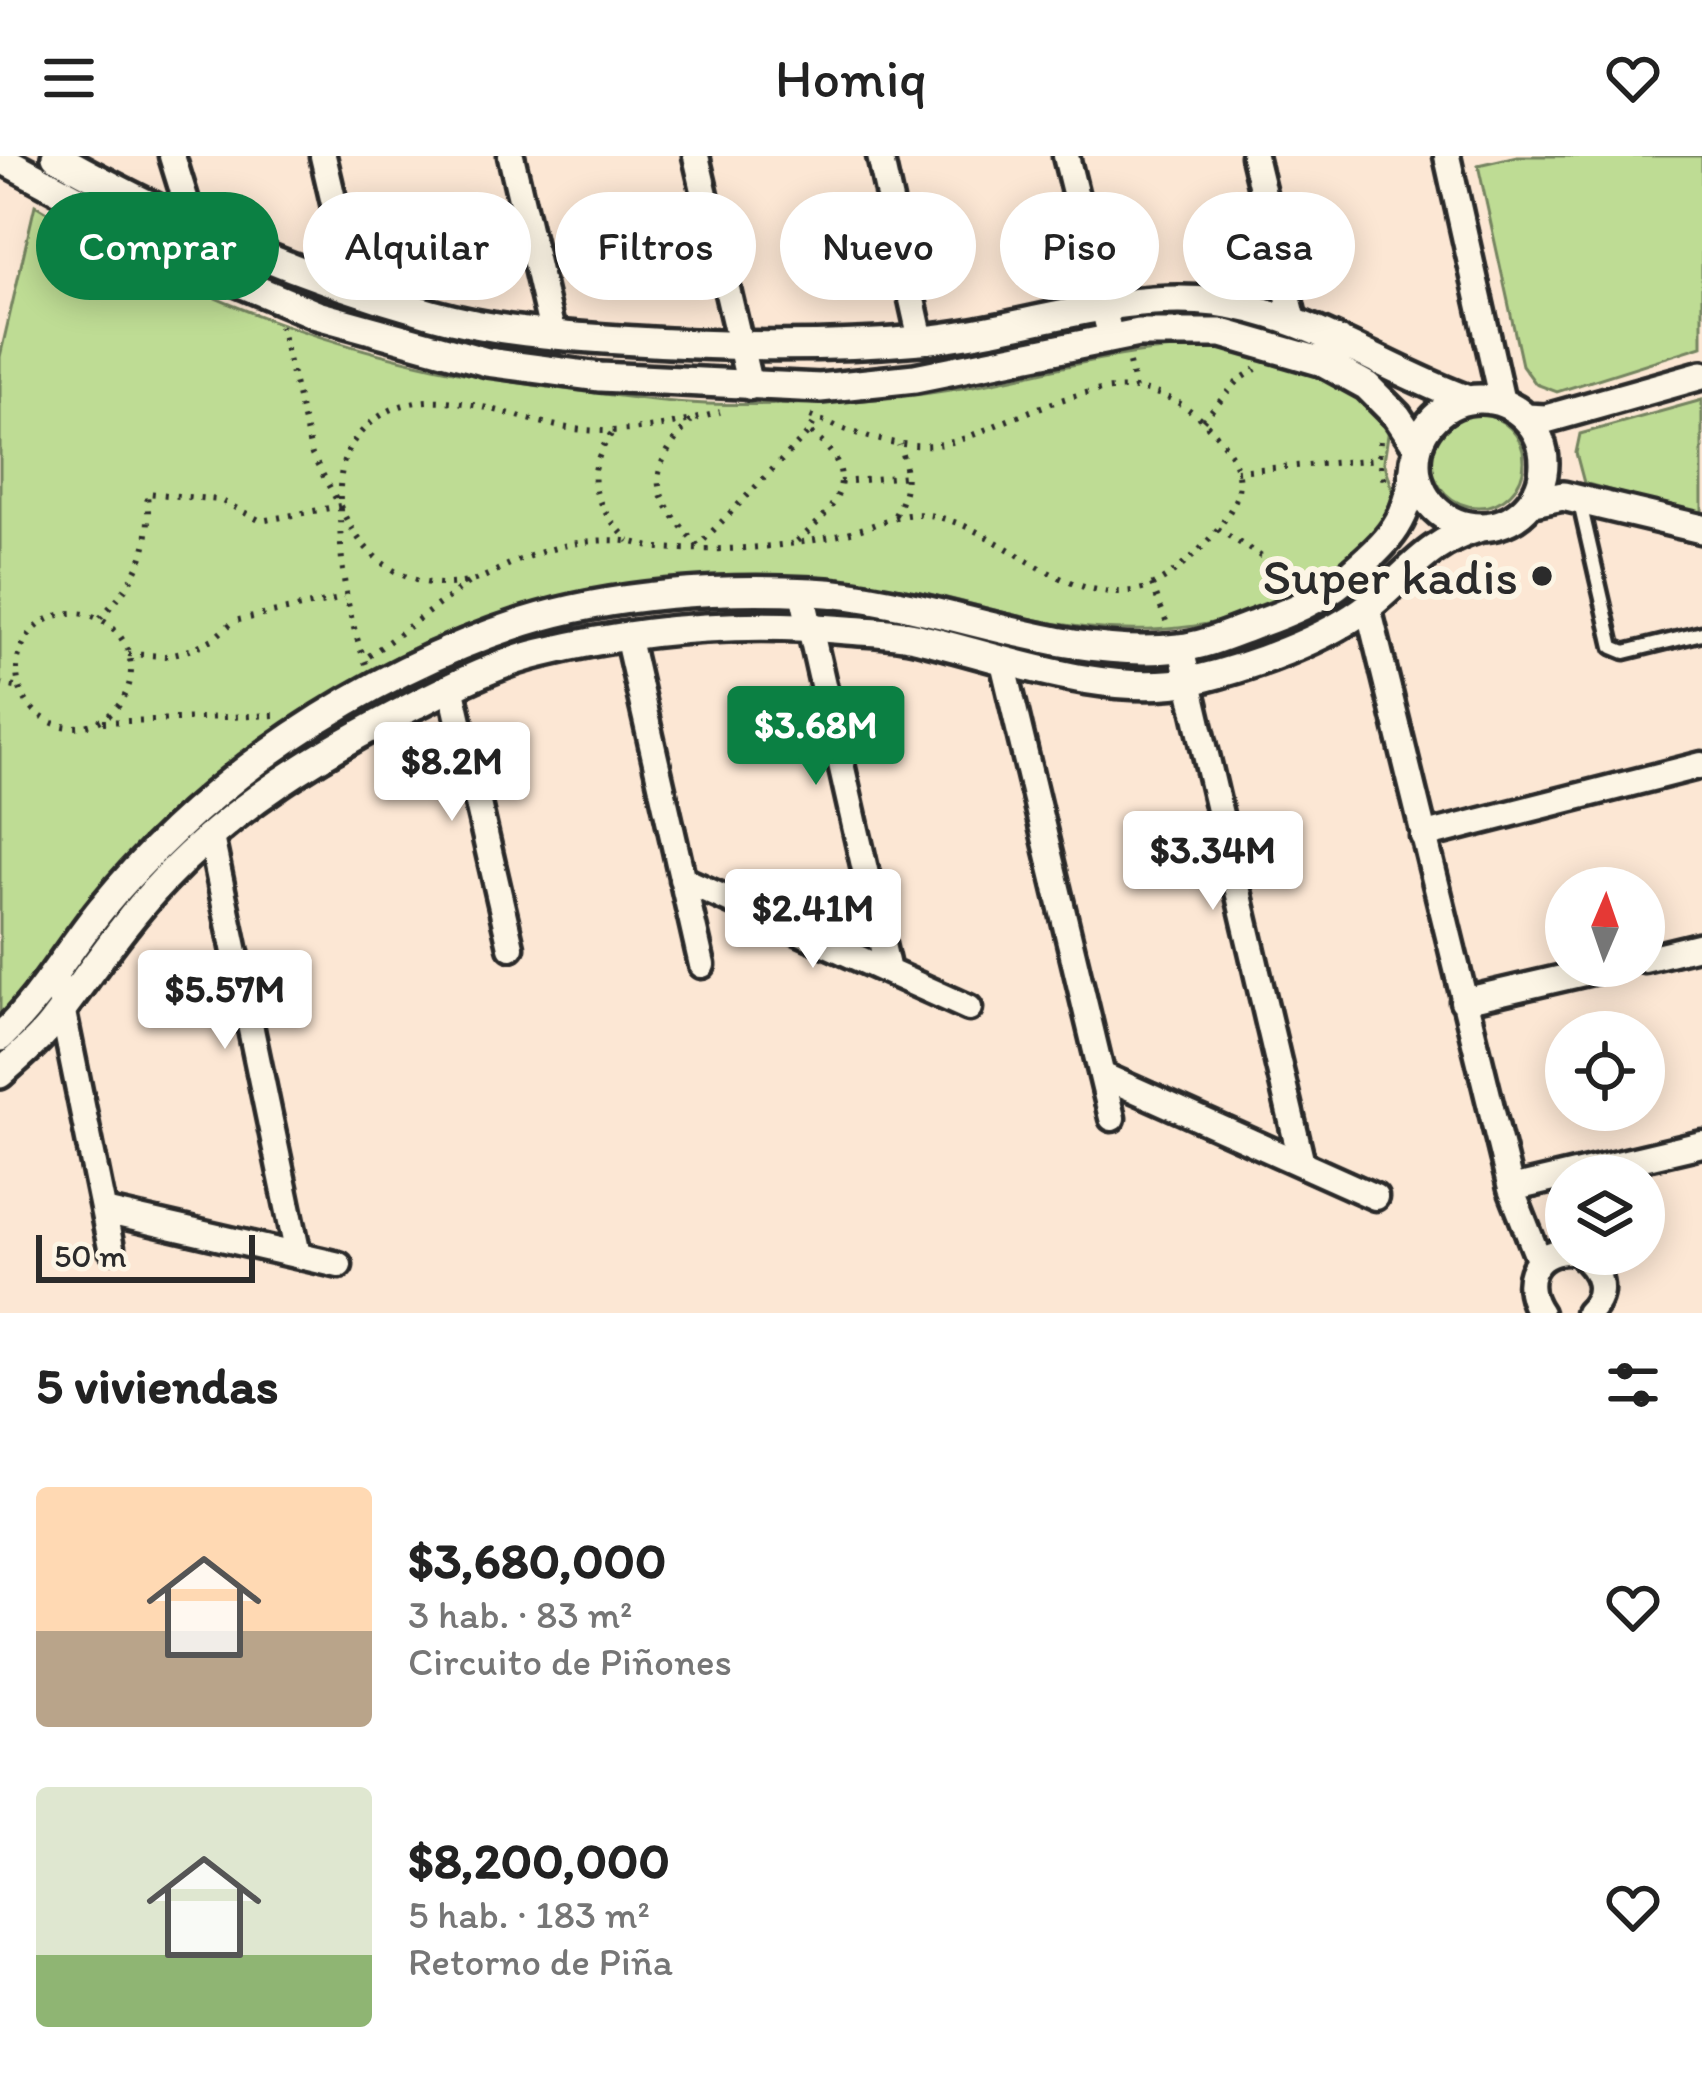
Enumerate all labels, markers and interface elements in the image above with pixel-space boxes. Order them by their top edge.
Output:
icon: menu [36,45,102,111]
icon: heart [1600,45,1666,111]
text: Homiq [775,46,927,111]
chip: Comprar [36,192,279,300]
chip: Alquilar [303,192,531,300]
chip: Filtros [555,192,756,300]
chip: Nuevo [780,192,976,300]
chip: Piso [1000,192,1159,300]
chip: Casa [1183,192,1355,300]
place label: Super kadis [1262,546,1518,607]
marker: Super kadis [1529,563,1555,589]
pin: $3.68M [718,686,914,788]
text: $3.68M [754,701,878,748]
pin: $8.2M [368,722,536,824]
text: $8.2M [401,737,503,784]
pin: $3.34M [1115,811,1311,913]
text: $3.34M [1150,826,1276,873]
north arrow [1545,867,1665,987]
map controls [1545,867,1665,1275]
pin: $2.41M [715,869,911,971]
text: $2.41M [752,884,874,931]
pin: $5.57M [127,950,323,1052]
text: $5.57M [165,965,285,1012]
button: locate [1545,1011,1665,1131]
button: layers [1545,1155,1665,1275]
scale bar [36,1229,255,1282]
text: 50 m [54,1236,127,1275]
icon: filters [1600,1352,1666,1418]
text: 5 viviendas [36,1355,279,1416]
text: $3,680,000 [408,1530,666,1591]
icon: home [132,1535,276,1679]
icon: heart [1600,1574,1666,1640]
text: 3 hab. · 83 m² [408,1591,632,1638]
text: Circuito de Piñones [408,1638,732,1685]
text: $8,200,000 [408,1830,670,1891]
icon: home [132,1835,276,1979]
icon: heart [1600,1874,1666,1940]
text: 5 hab. · 183 m² [408,1891,650,1938]
text: Retorno de Piña [408,1938,673,1985]

